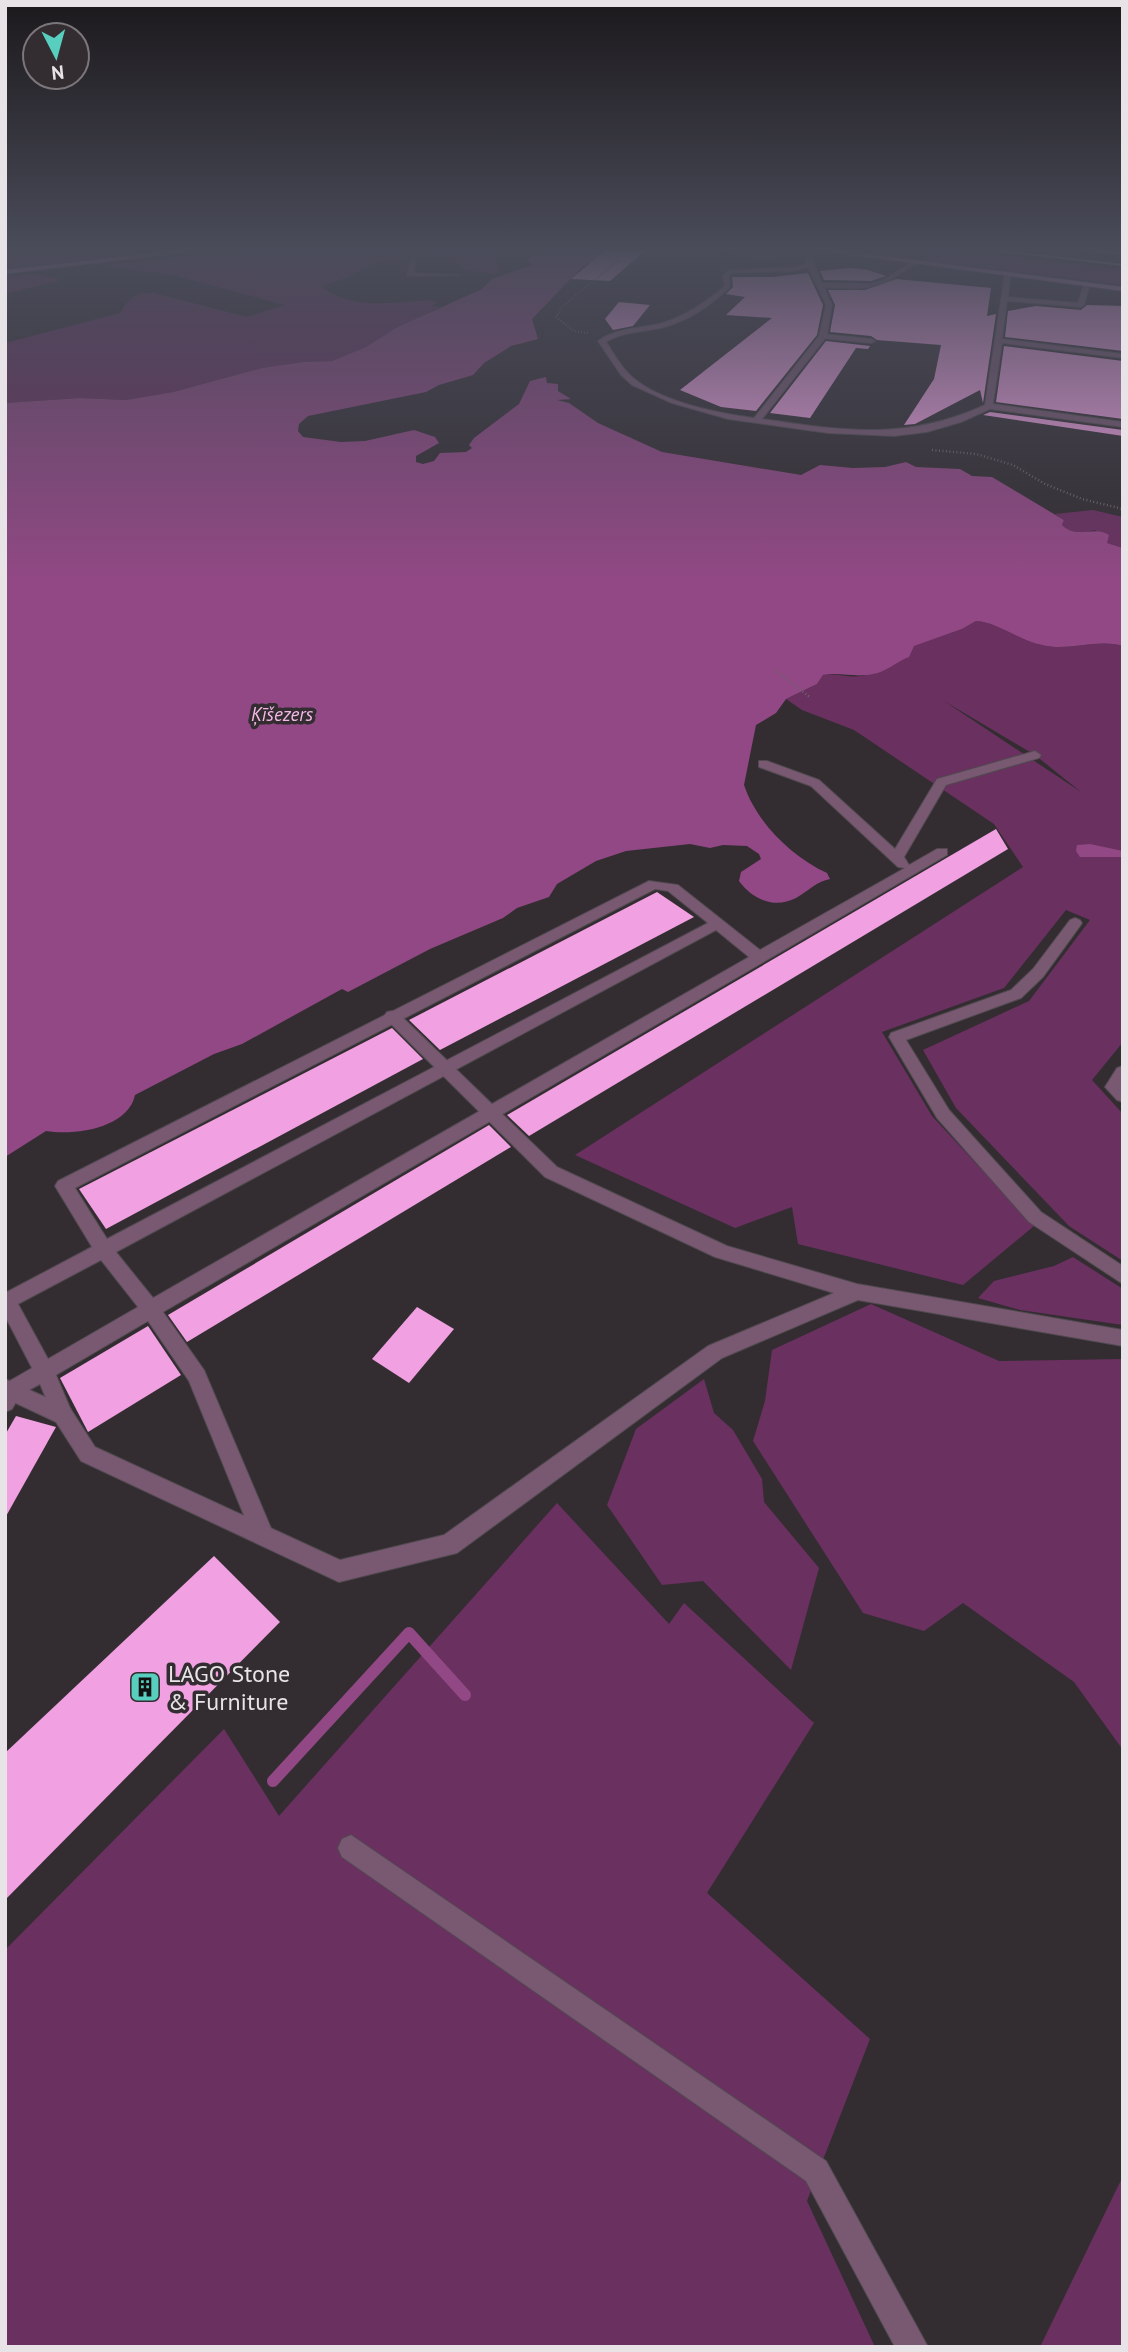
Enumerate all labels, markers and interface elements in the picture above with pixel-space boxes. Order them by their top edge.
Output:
north arrow [21,21,91,91]
text: N [50,60,65,85]
water label: Ķīšezers [251,702,313,726]
place label: LAGO Stone & Furniture [168,1658,290,1717]
building icon: LAGO Stone & Furniture [128,1670,162,1704]

